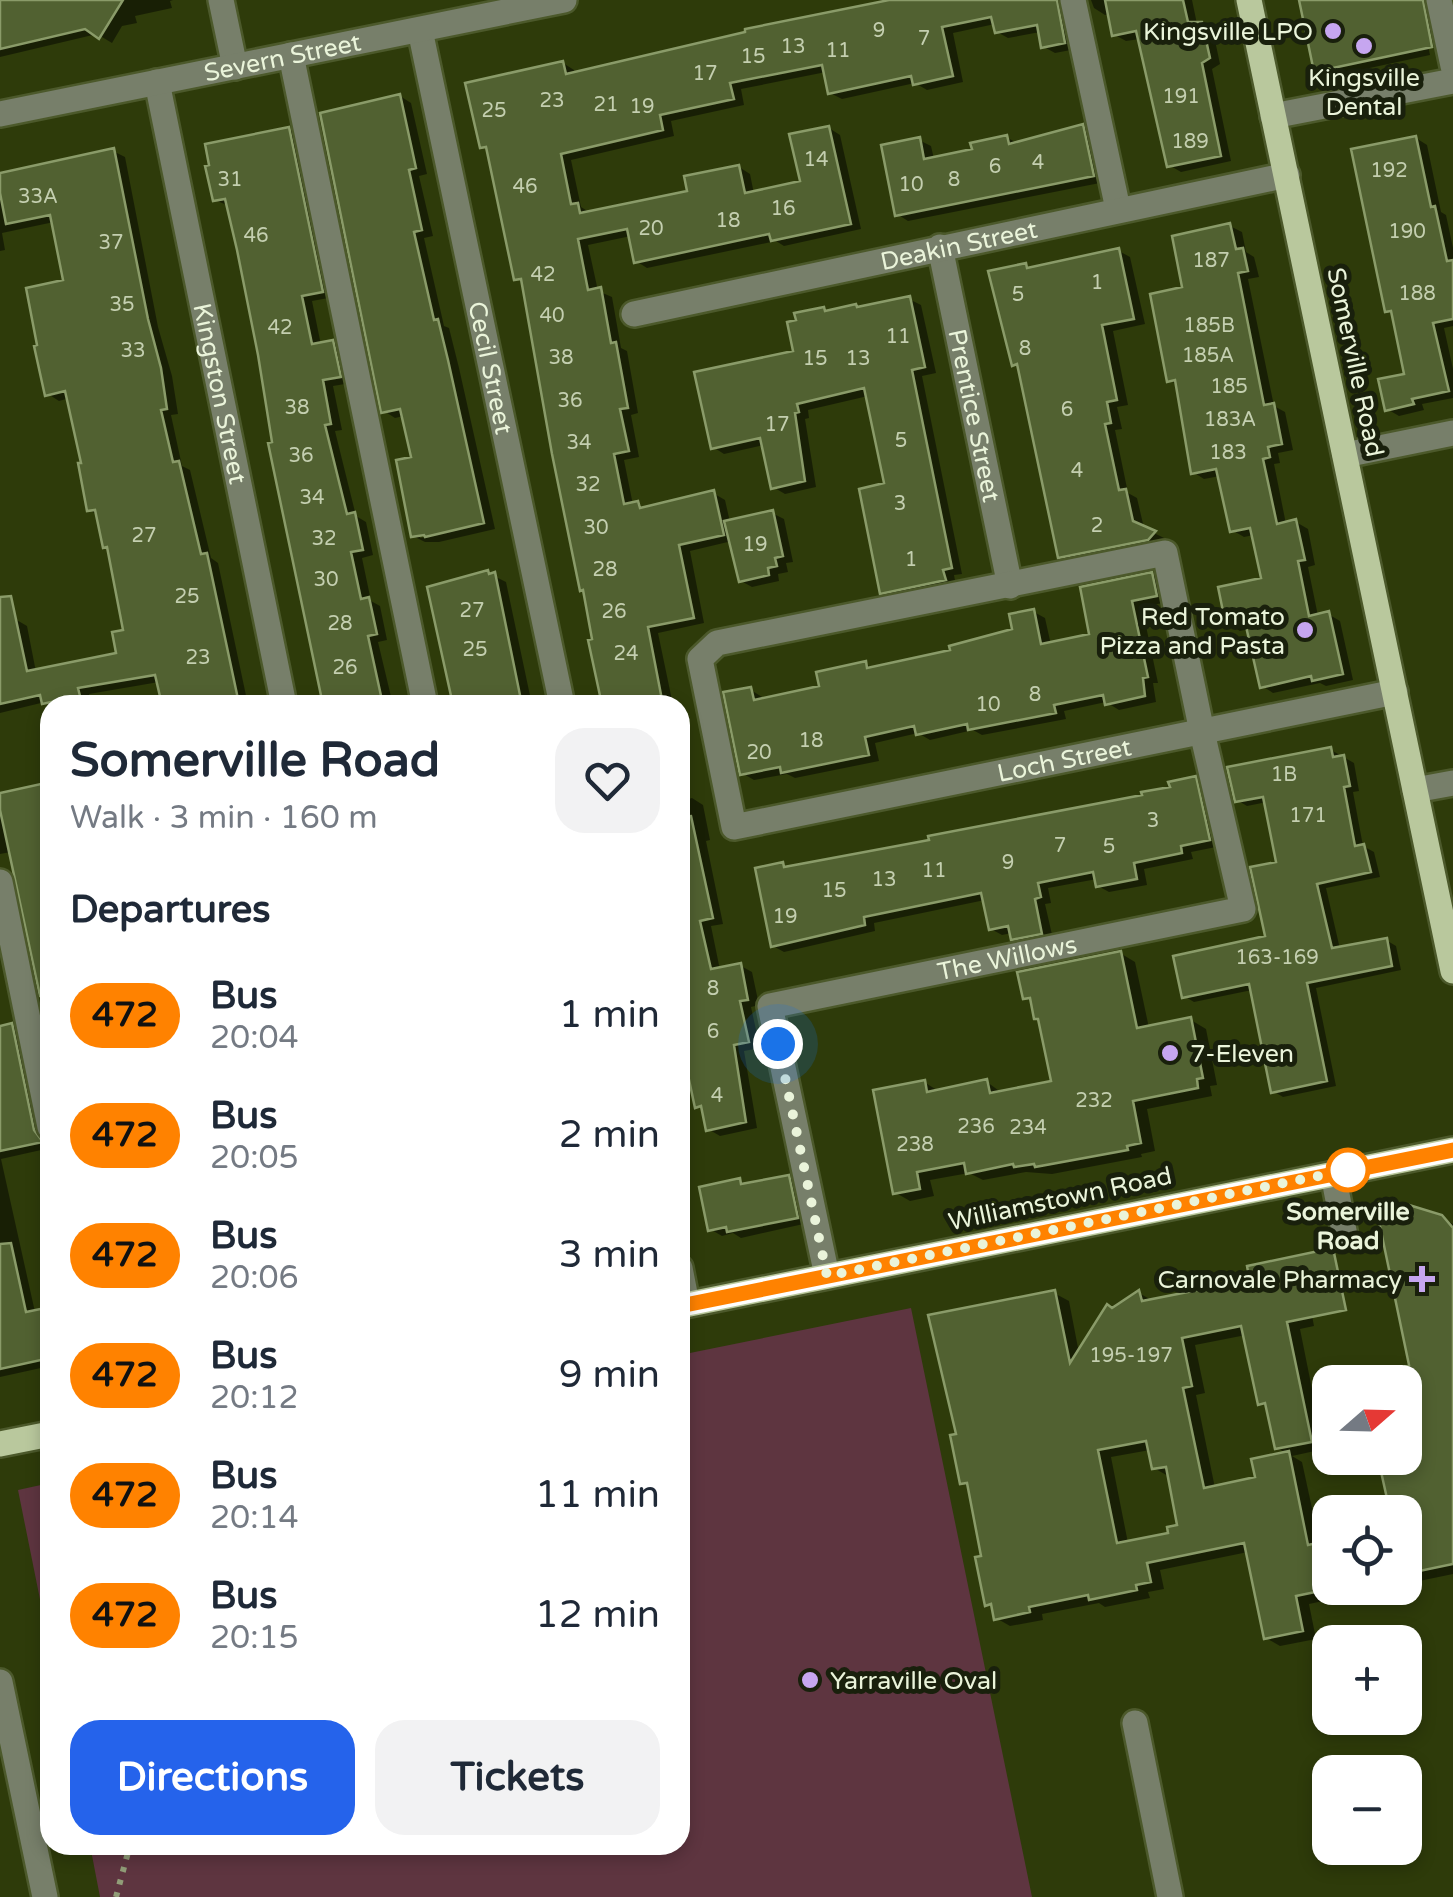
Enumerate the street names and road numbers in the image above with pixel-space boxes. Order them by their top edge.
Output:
street label: Severn Street [201,27,364,88]
street label: Deakin Street [878,214,1041,277]
street label: Somerville Road [1320,265,1390,460]
street label: Cecil Street [461,299,519,437]
street label: Kingston Street [186,301,253,487]
street label: Prentice Street [941,326,1006,505]
street label: Loch Street [995,732,1135,789]
street label: The Willows [935,929,1080,987]
street label: Williamstown Road [946,1161,1175,1237]

